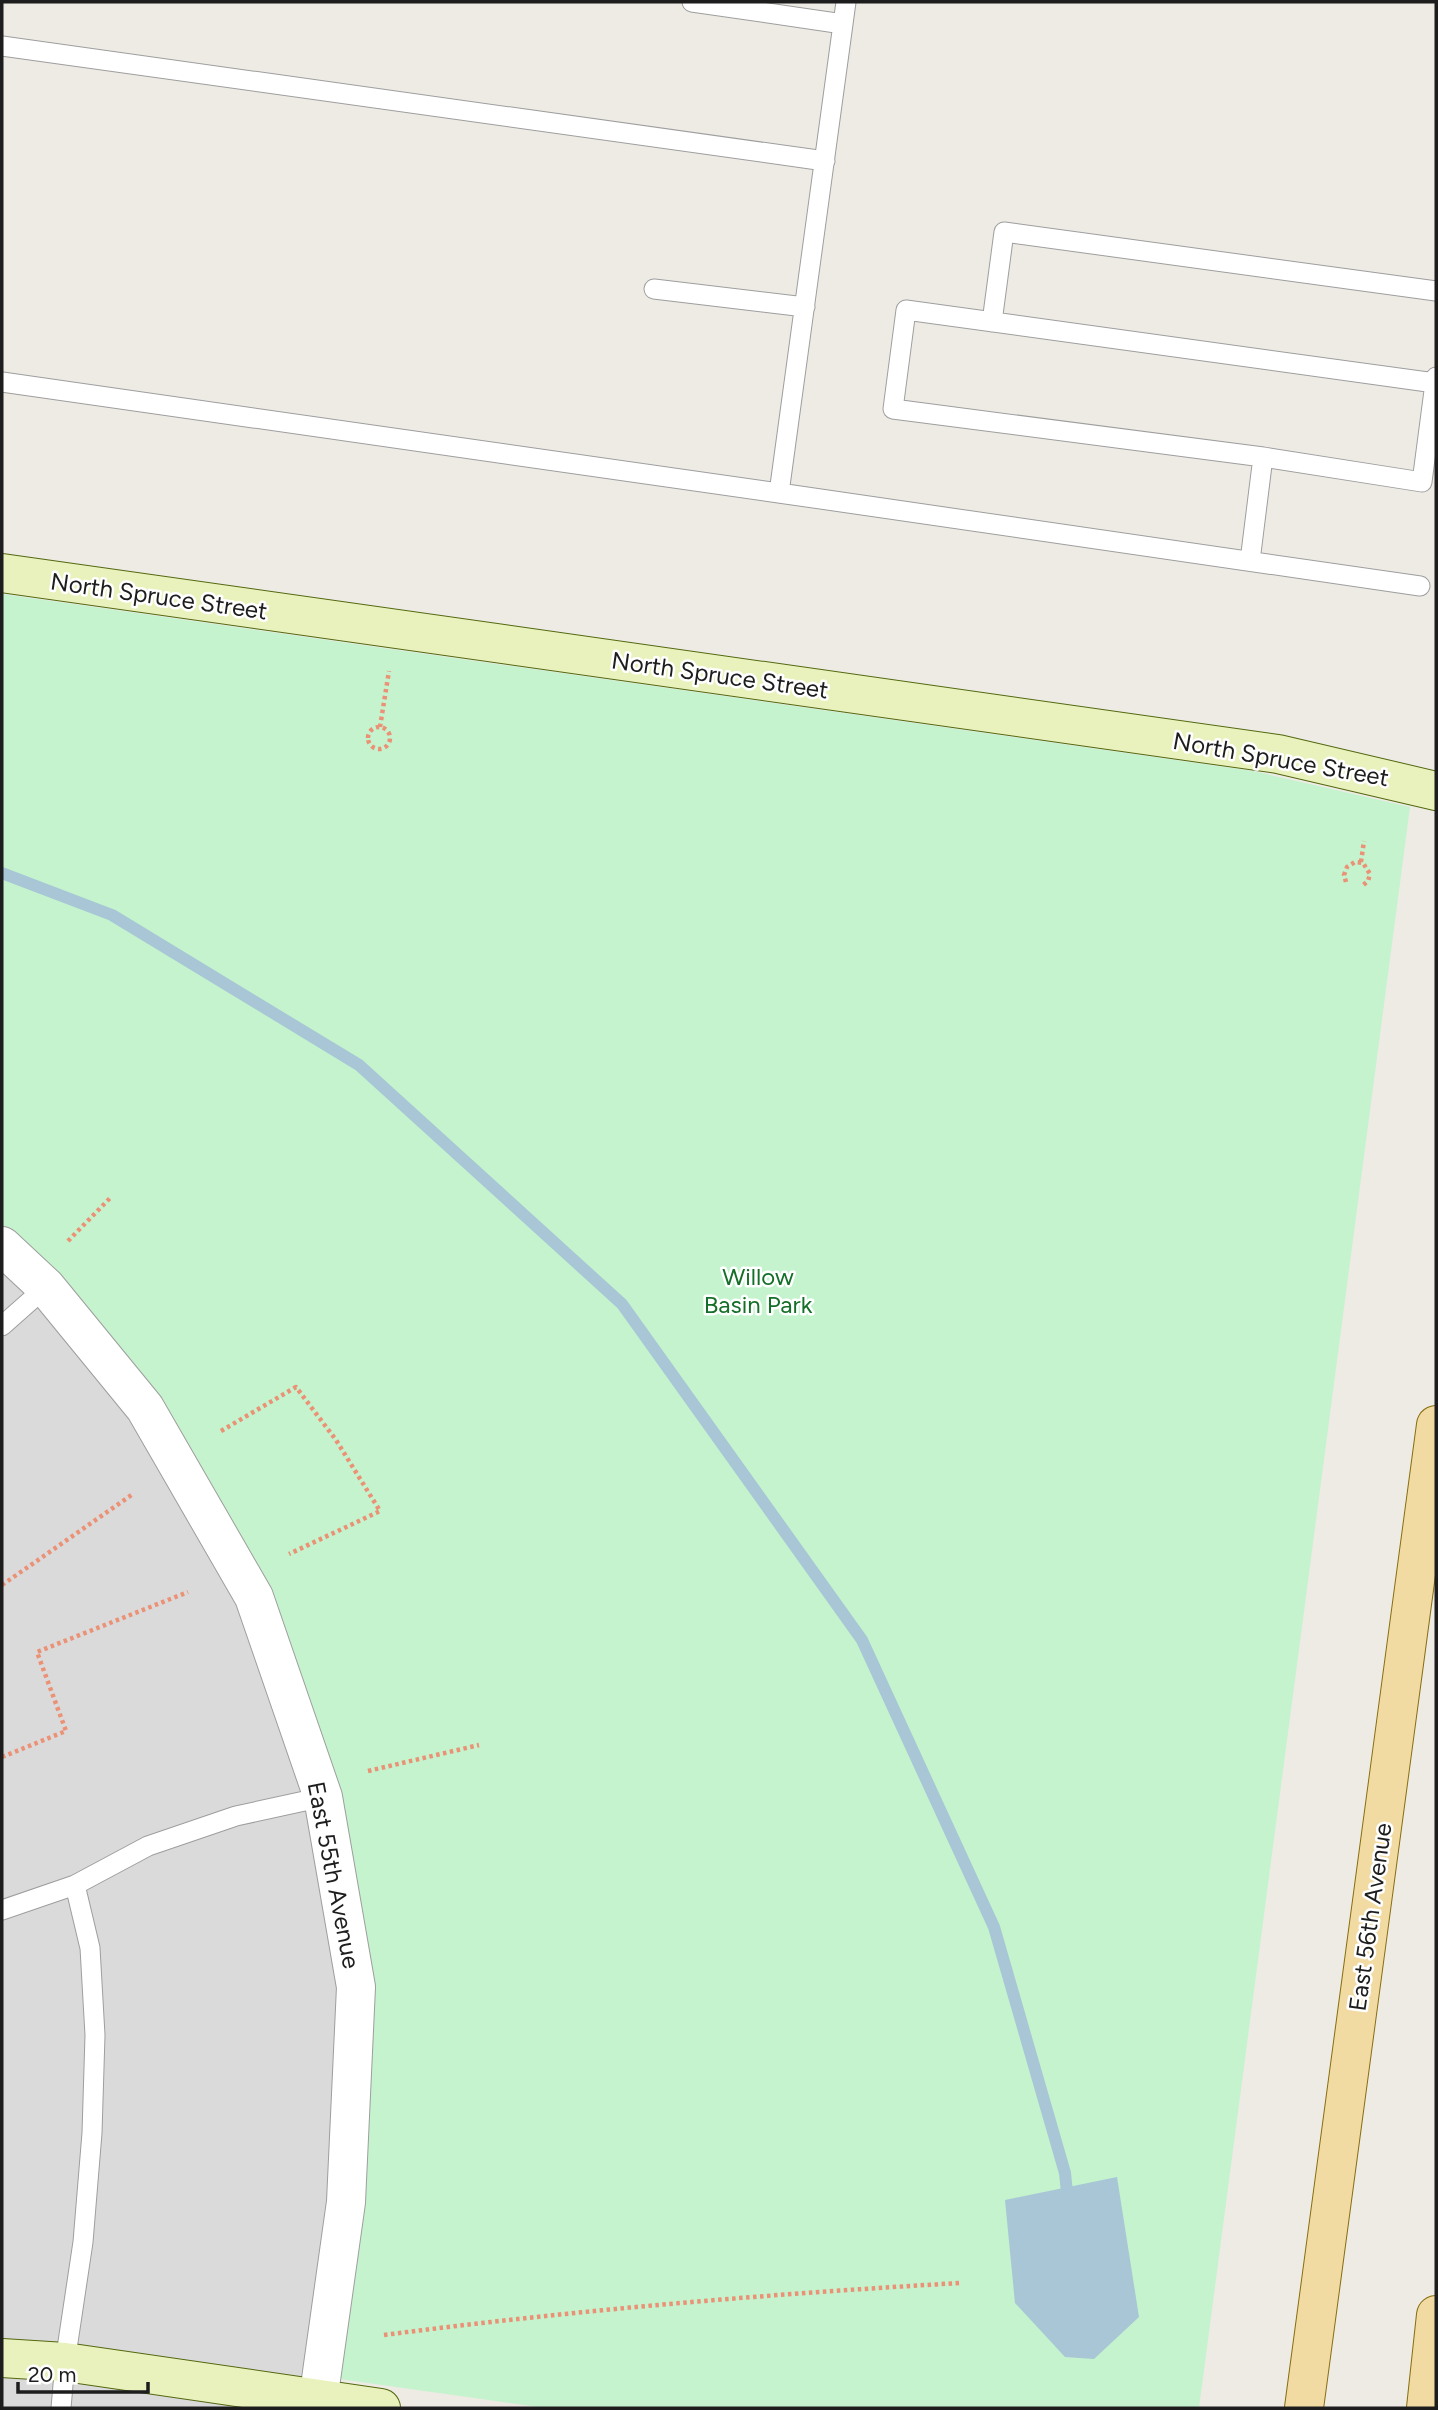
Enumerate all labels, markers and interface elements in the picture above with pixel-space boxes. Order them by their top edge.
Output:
street label: North Spruce Street [49,566,269,626]
street label: North Spruce Street [610,645,830,705]
street label: North Spruce Street [1171,726,1391,792]
park label: Willow Basin Park [704,1262,813,1319]
street label: East 55th Avenue [302,1779,366,1971]
street label: East 56th Avenue [1342,1821,1398,2013]
scale bar [18,2350,147,2394]
text: 20 m [28,2362,76,2387]

